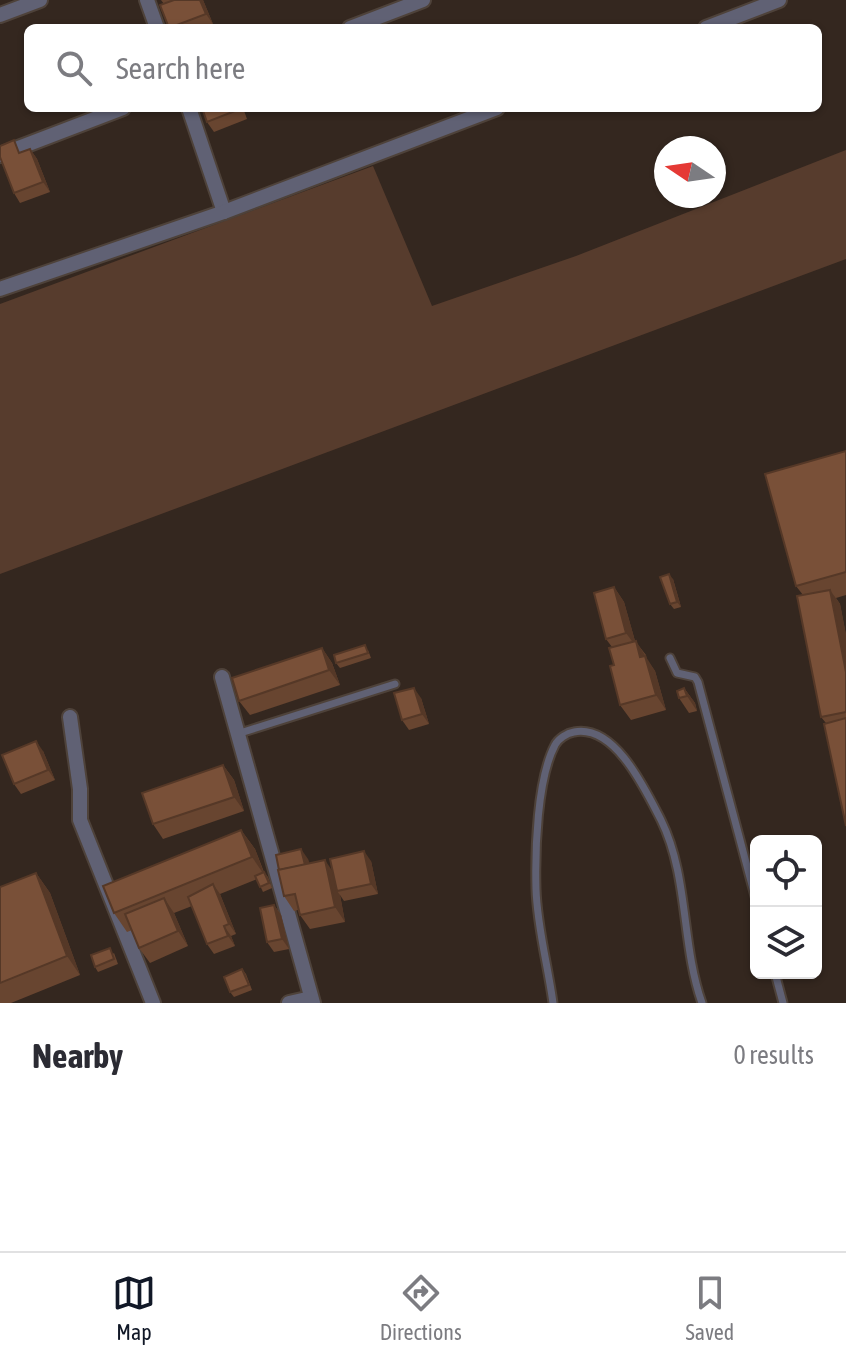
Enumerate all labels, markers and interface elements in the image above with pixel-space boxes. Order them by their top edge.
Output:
search box [24,24,822,112]
icon: search [52,46,96,90]
text: Search here [116,51,245,85]
north arrow [654,136,726,208]
map controls [750,835,822,979]
button: locate [750,835,822,907]
button: layers [750,907,822,979]
text: Nearby [32,1036,123,1075]
text: 0 results [733,1040,814,1070]
tab: Map [112,1271,156,1345]
tab: Directions [380,1271,462,1345]
tab: Saved [685,1271,734,1345]

